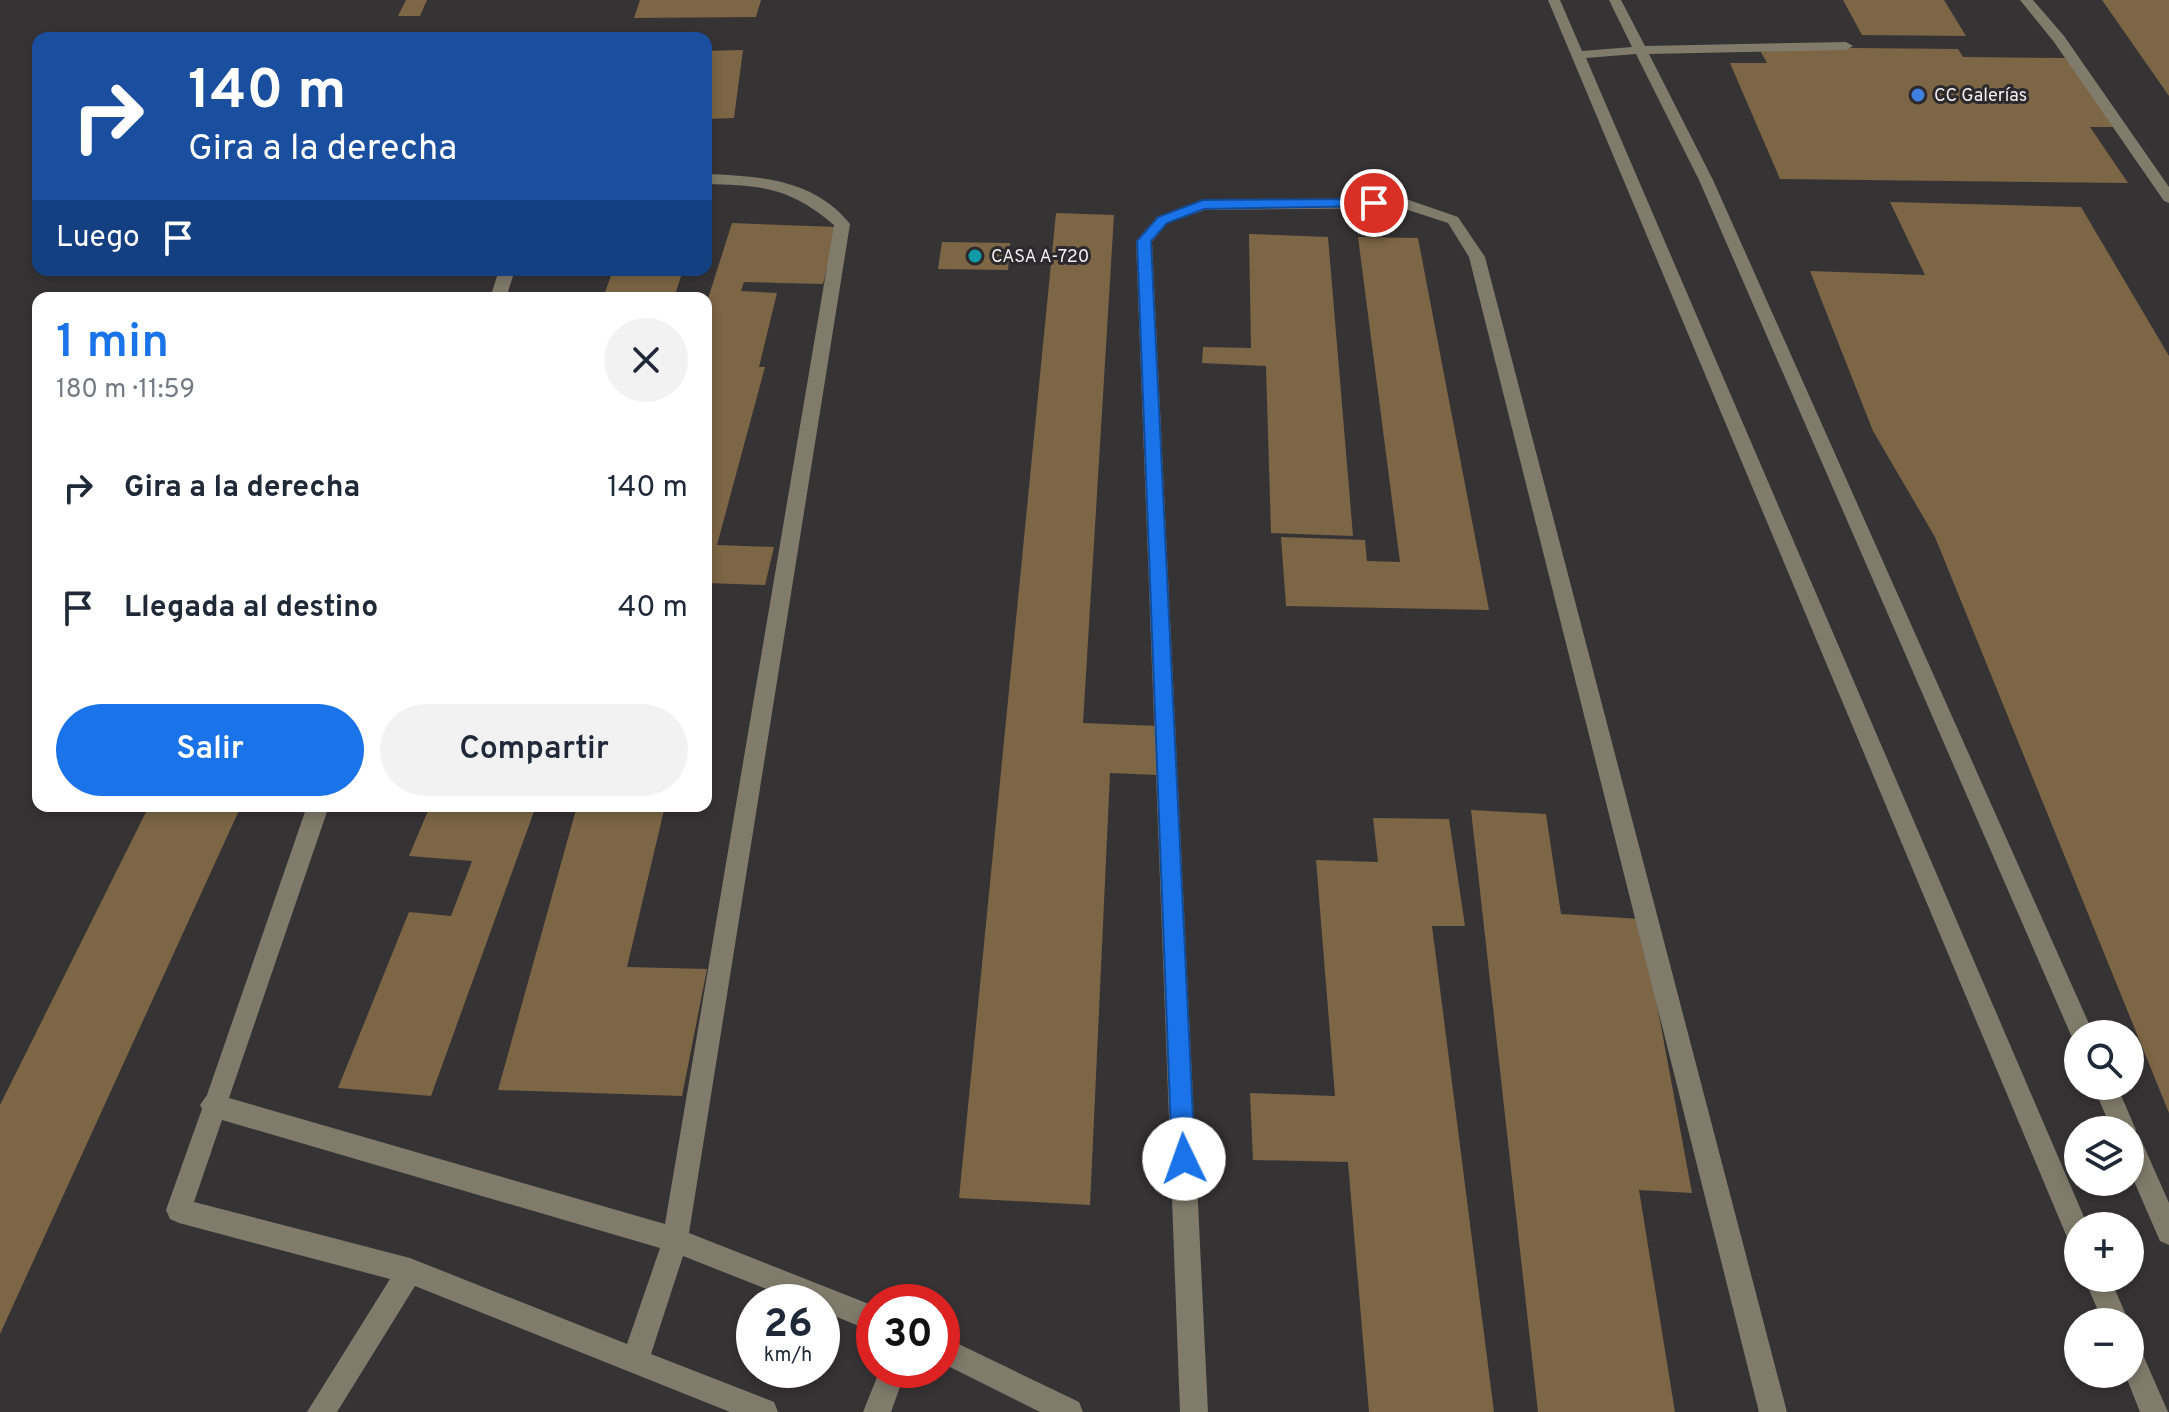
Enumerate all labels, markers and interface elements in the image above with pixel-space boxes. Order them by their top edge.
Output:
text: 140 m [188,58,346,128]
icon: right [56,64,160,168]
place label: CC Galerías [1934,85,2027,108]
marker: CC Galerías [1909,86,1927,104]
text: Gira a la derecha [188,127,457,173]
pin [1340,169,1408,237]
icon: arrive [1352,181,1396,225]
icon: arrive [156,216,200,260]
text: Luego [56,220,140,257]
place label: CASA A-720 [991,246,1089,269]
marker: CASA A-720 [966,247,984,265]
text: 1 min [56,314,169,374]
button: close [604,318,688,402]
text: 180 m · 11:59 [56,374,195,407]
icon: right [56,466,100,510]
text: Gira a la derecha [124,470,360,507]
text: 140 m [607,470,688,507]
icon: arrive [56,586,100,630]
text: Llegada al destino [124,590,378,627]
text: 40 m [618,590,688,627]
button: Salir [56,704,364,796]
button: Compartir [380,704,688,796]
map controls [2064,1020,2144,1388]
button: search [2064,1020,2144,1100]
button: layers [2064,1116,2144,1196]
position arrow [1142,1117,1226,1201]
button: + [2064,1212,2144,1292]
speed limit sign: 30 [856,1284,960,1388]
text: 26 [763,1301,813,1351]
button: − [2064,1308,2144,1388]
text: km/h [764,1343,812,1369]

